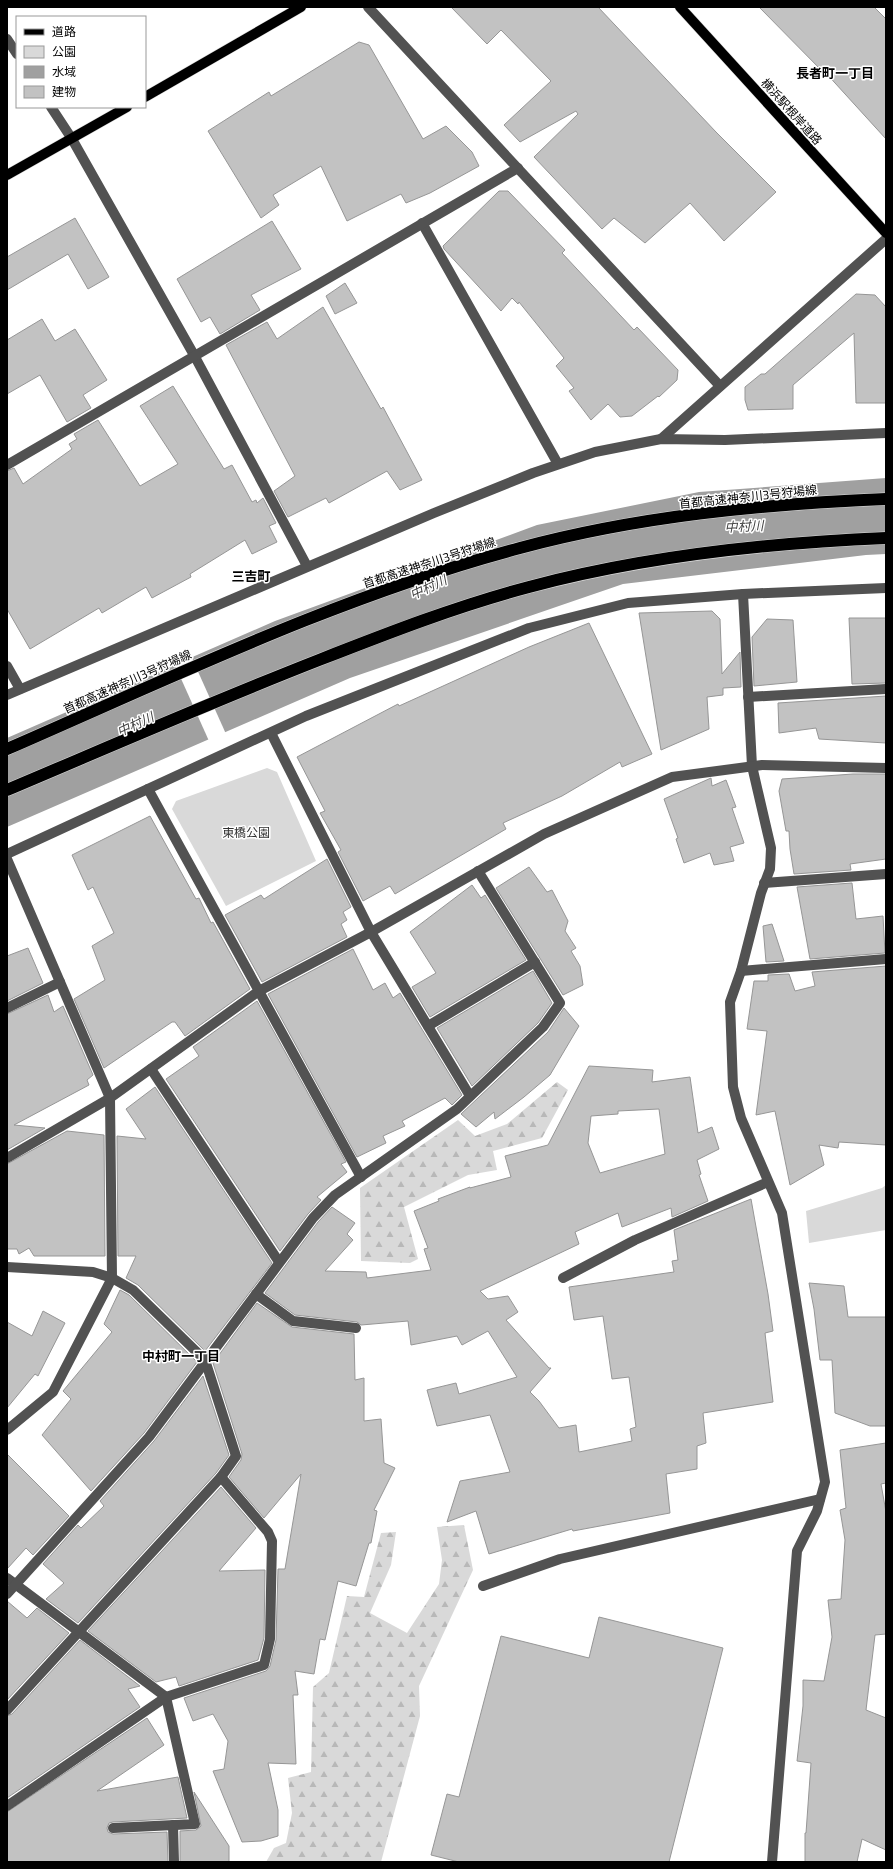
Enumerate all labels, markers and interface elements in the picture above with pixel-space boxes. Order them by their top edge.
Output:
legend [16,16,146,108]
text: 道路 [52,24,76,38]
text: 公園 [52,44,76,58]
text: 水域 [52,64,76,78]
district label: 長者町一丁目 [796,65,874,81]
street label: 横浜駅根岸道路 [759,75,825,147]
text: 建物 [52,84,76,98]
street label: 首都高速神奈川3号狩場線 [678,482,818,510]
water label: 中村川 [724,517,766,535]
street label: 首都高速神奈川3号狩場線 [361,534,497,590]
district label: 三吉町 [231,568,271,584]
water label: 中村川 [407,571,451,602]
street label: 首都高速神奈川3号狩場線 [61,646,193,716]
water label: 中村川 [114,708,158,739]
park label: 東橋公園 [222,825,270,839]
district label: 中村町一丁目 [142,1348,220,1364]

